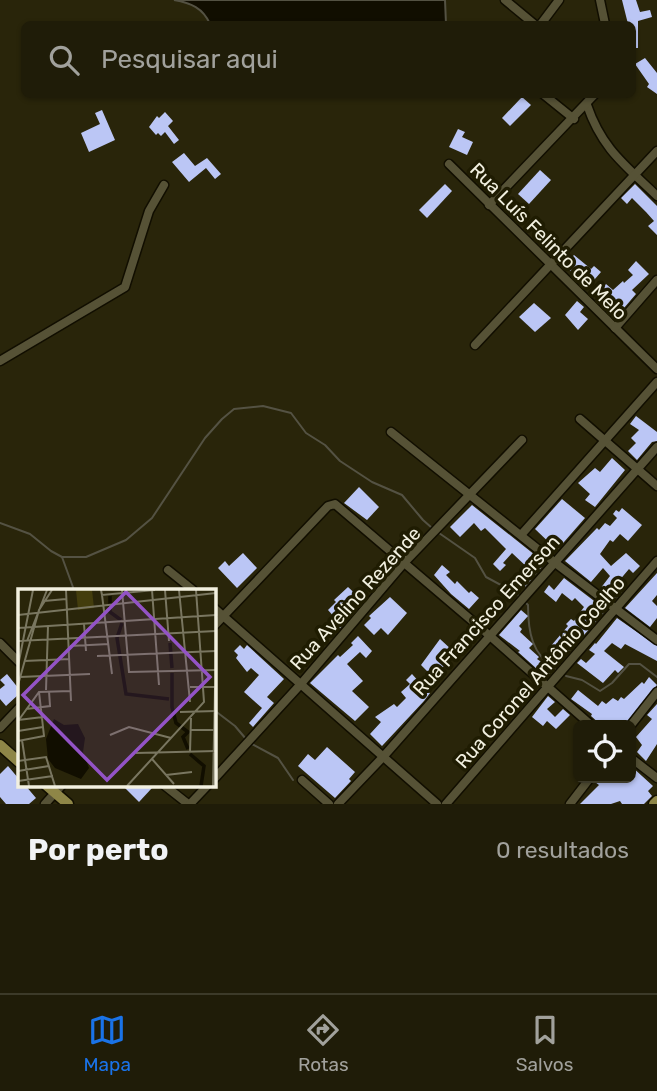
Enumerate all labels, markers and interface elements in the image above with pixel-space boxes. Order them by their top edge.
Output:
search box [21,21,636,98]
icon: search [45,41,83,79]
text: Pesquisar aqui [101,44,278,75]
street label: Rua Luís Felinto de Melo [465,158,632,325]
street label: Rua Avelino Rezende [285,522,426,675]
street label: Rua Francisco Emerson [408,530,565,700]
street label: Rua Coronel Antônio Coelho [451,572,630,773]
inset map [18,589,215,786]
map controls [573,720,636,783]
button: locate [573,720,636,783]
text: Por perto [28,832,169,868]
text: 0 resultados [496,836,629,864]
tab: Mapa [84,1011,131,1076]
tab: Rotas [298,1011,349,1076]
tab: Salvos [516,1011,573,1076]

